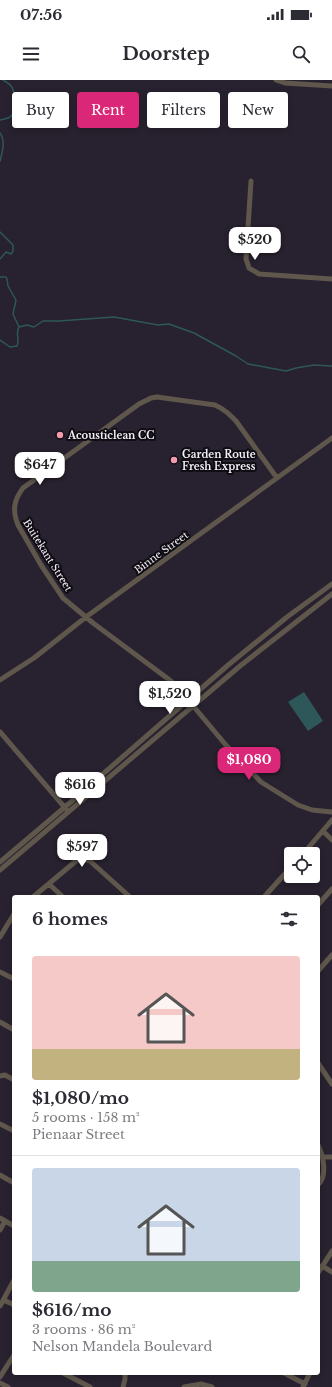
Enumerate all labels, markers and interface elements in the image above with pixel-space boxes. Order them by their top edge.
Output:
text: 07:56 [20,5,62,24]
icon: menu [20,43,42,65]
text: Doorstep [122,43,210,65]
icon: search [290,43,312,65]
chip: Buy [12,92,69,128]
chip: Rent [77,92,139,128]
chip: Filters [147,92,220,128]
chip: New [228,92,288,128]
pin: $520 [231,227,279,261]
text: $520 [238,231,272,248]
place label: Acousticlean CC [67,429,155,442]
marker: Acousticlean CC [55,430,65,440]
place label: Garden Route Fresh Express [182,448,256,473]
pin: $647 [16,452,64,486]
marker: Garden Route Fresh Express [169,455,179,465]
text: $647 [24,456,56,473]
street label: Buitekant Street [20,517,75,594]
street label: Binne Street [132,528,191,576]
pin: $1,520 [137,681,203,715]
text: $1,520 [148,685,192,702]
pin: $1,080 [216,747,282,781]
text: $1,080 [226,751,272,768]
pin: $616 [56,772,104,806]
text: $616 [64,776,96,793]
pin: $597 [58,834,106,868]
text: $597 [66,838,98,855]
map controls [284,847,320,883]
button: locate [284,847,320,883]
icon: filters [278,908,300,930]
text: 6 homes [32,909,108,930]
icon: home [130,982,202,1054]
text: $1,080/mo [32,1088,129,1109]
text: 5 rooms · 158 m² [32,1109,140,1126]
text: Pienaar Street [32,1126,125,1143]
icon: home [130,1194,202,1266]
text: $616/mo [32,1300,111,1321]
text: 3 rooms · 86 m² [32,1321,135,1338]
text: Nelson Mandela Boulevard [32,1338,212,1355]

